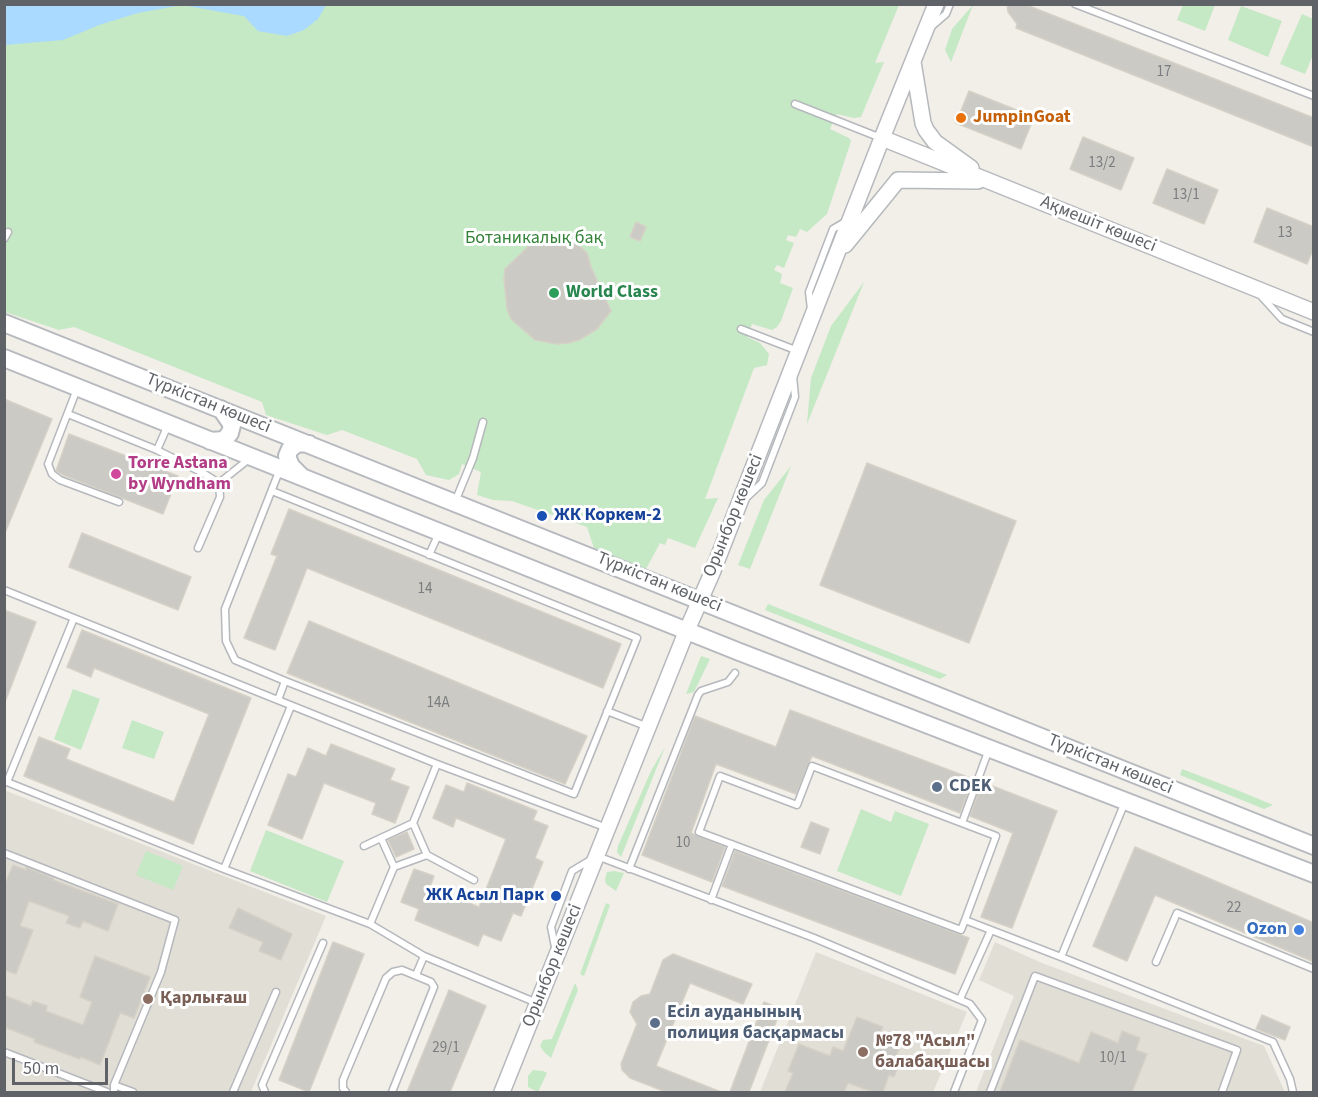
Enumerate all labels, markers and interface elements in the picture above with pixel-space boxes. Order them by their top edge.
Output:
house number: 17 [1157,64,1171,82]
place label: JumpinGoat [973,107,1071,129]
marker: JumpinGoat [954,111,968,125]
house number: 13/2 [1088,155,1116,173]
house number: 13/1 [1172,187,1200,205]
street label: Ақмешіт көшесі [1037,192,1159,258]
house number: 13 [1278,225,1292,243]
park label: Ботаникалық бақ [465,228,603,250]
place label: World Class [566,282,658,304]
marker: World Class [547,286,561,300]
street label: Түркістан көшесі [142,369,274,439]
street label: Орынбор көшесі [700,451,768,581]
place label: Torre Astana by Wyndham [128,453,231,496]
marker: Torre Astana by Wyndham [109,467,123,481]
place label: ЖК Коркем-2 [554,505,662,527]
marker: ЖК Коркем-2 [535,509,549,523]
street label: Түркістан көшесі [593,548,725,618]
house number: 14 [418,581,432,599]
house number: 14А [426,695,450,713]
street label: Түркістан көшесі [1044,730,1176,800]
place label: CDEK [949,776,992,798]
marker: CDEK [930,780,944,794]
house number: 10 [676,835,690,853]
place label: ЖК Асыл Парк [426,885,544,907]
marker: ЖК Асыл Парк [549,889,563,903]
house number: 22 [1227,900,1241,918]
street label: Орынбор көшесі [519,901,587,1031]
place label: Ozon [1247,919,1287,941]
marker: Ozon [1292,923,1306,937]
place label: Қарлығаш [160,988,247,1010]
marker: Қарлығаш [141,992,155,1006]
place label: Есіл ауданының полиция басқармасы [667,1002,844,1044]
marker: Есіл ауданының полиция басқармасы [648,1016,662,1030]
place label: №78 "Асыл" балабақшасы [875,1031,990,1074]
house number: 29/1 [432,1040,460,1058]
marker: №78 "Асыл" балабақшасы [856,1045,870,1059]
scale bar [15,1046,111,1084]
house number: 10/1 [1099,1050,1127,1068]
text: 50 m [23,1056,59,1081]

